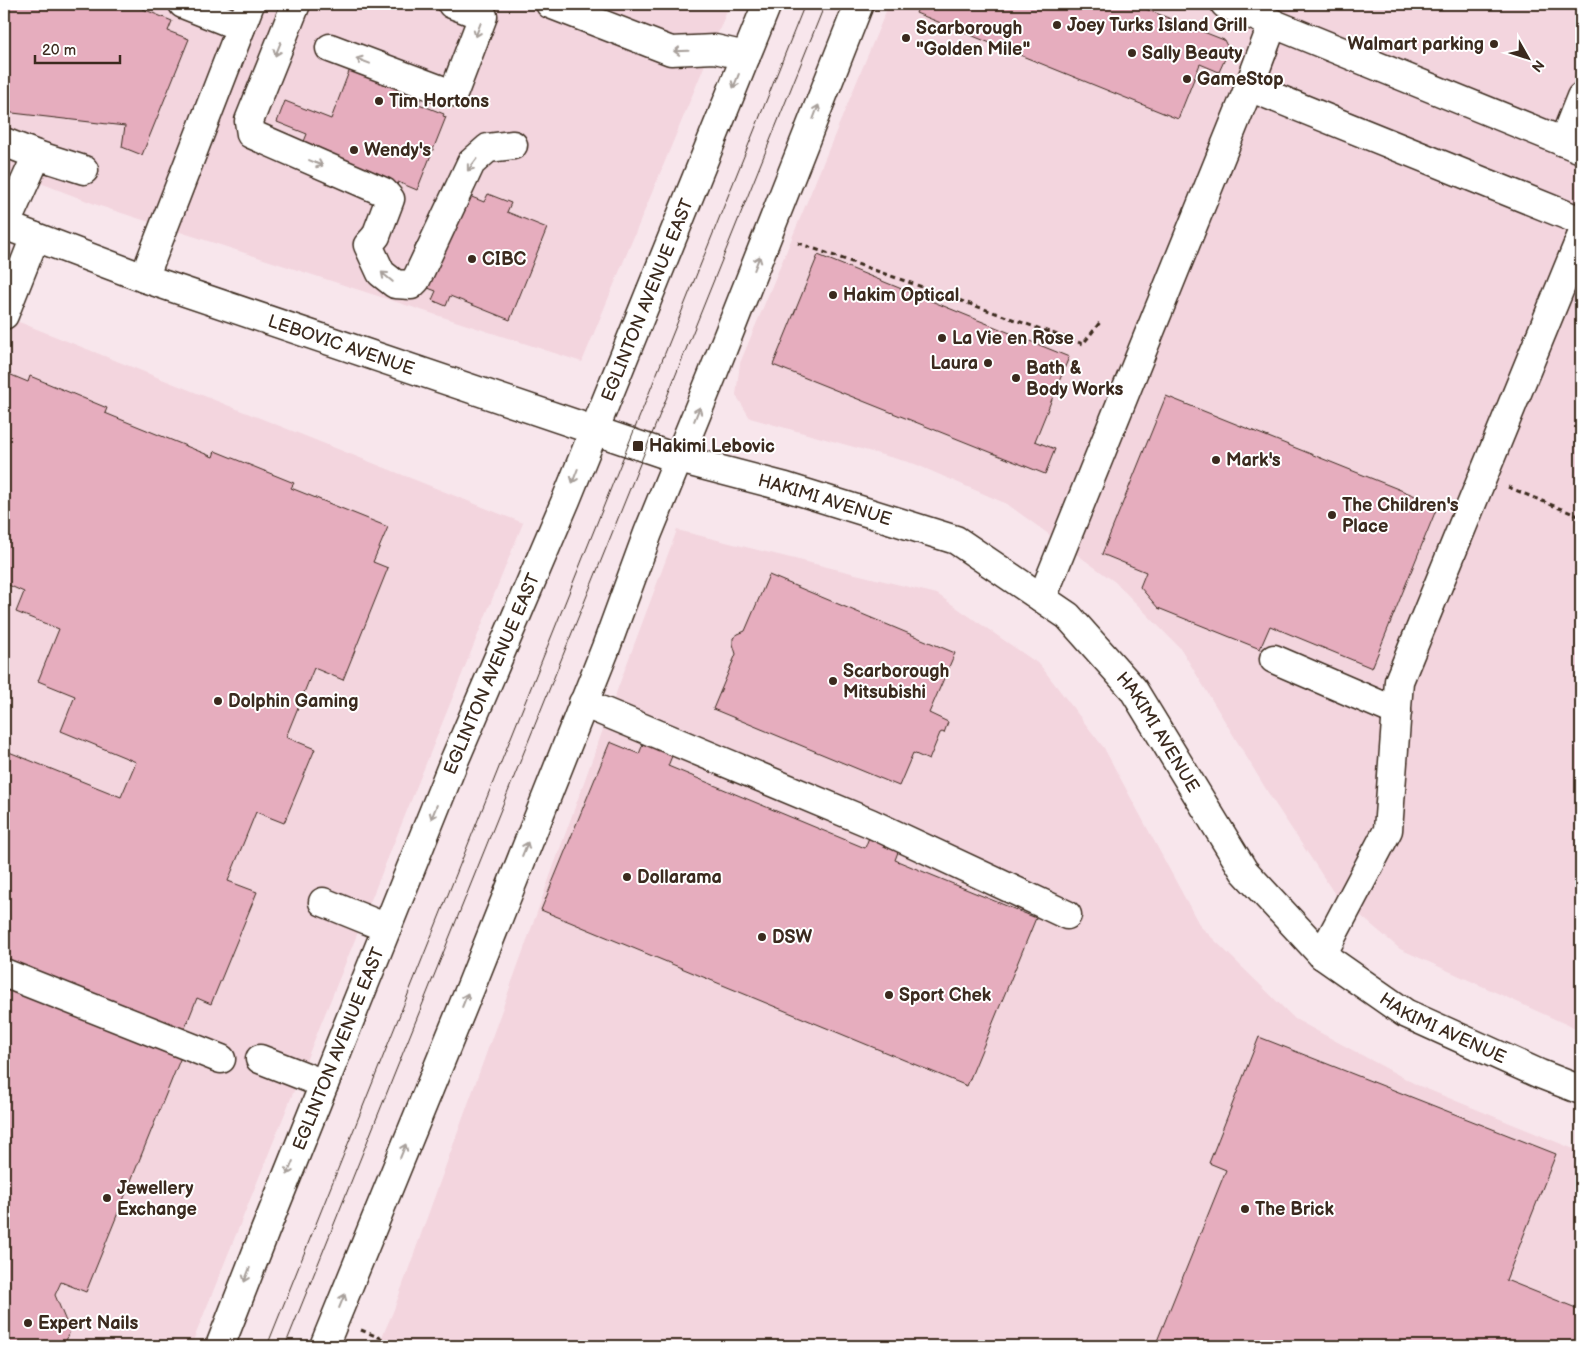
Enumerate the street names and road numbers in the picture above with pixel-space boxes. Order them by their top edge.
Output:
street label: EGLINTON AVENUE EAST [597,195,698,404]
street label: LEBOVIC AVENUE [265,310,417,379]
street label: HAKIMI AVENUE [756,470,894,530]
street label: EGLINTON AVENUE EAST [439,570,544,777]
street label: HAKIMI AVENUE [1112,667,1204,796]
street label: EGLINTON AVENUE EAST [288,944,389,1153]
street label: HAKIMI AVENUE [1376,988,1510,1068]

